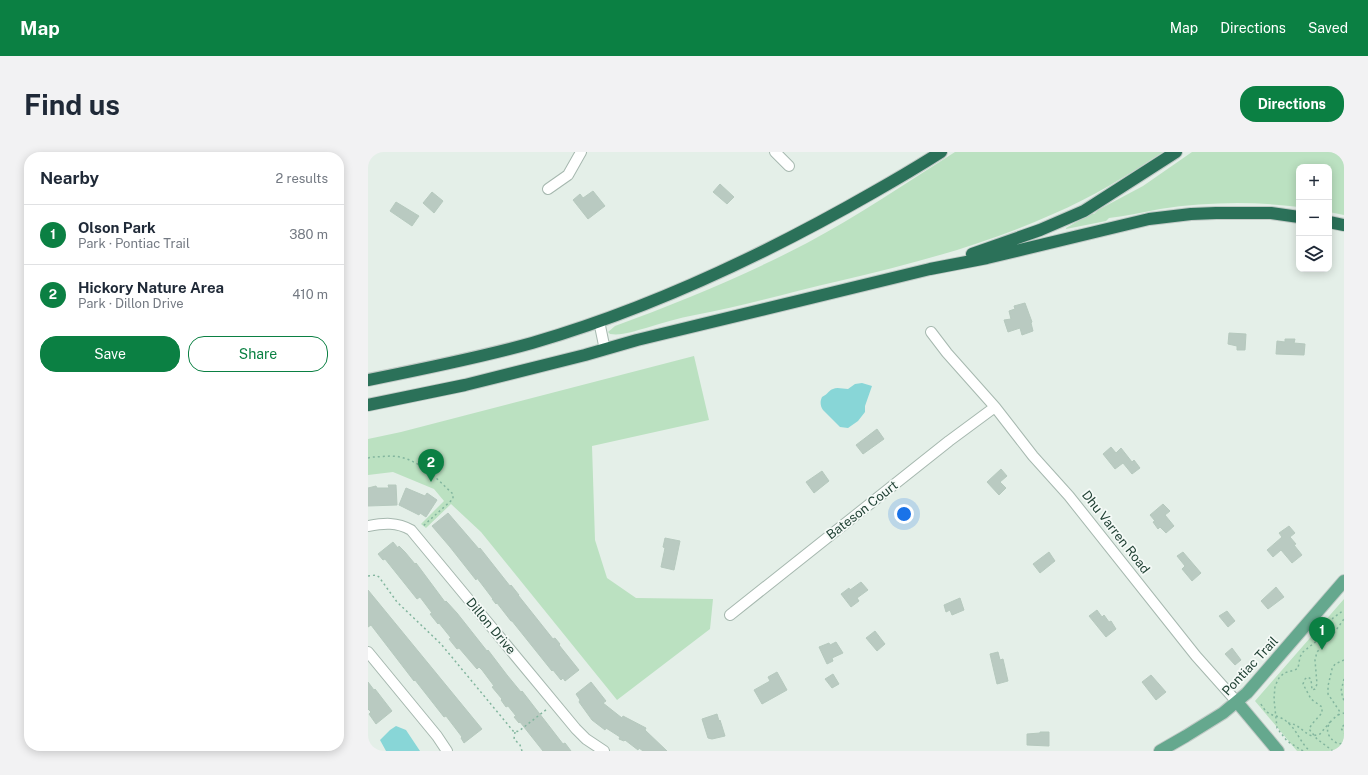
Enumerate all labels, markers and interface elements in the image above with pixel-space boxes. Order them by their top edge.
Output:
text: Map [20,17,60,39]
text: Map [1170,20,1198,36]
text: Directions [1220,20,1286,36]
text: Saved [1308,20,1348,36]
button: Directions [1240,86,1344,122]
text: Find us [24,88,120,121]
map controls [1296,164,1332,272]
button: + [1296,164,1332,200]
text: Nearby [40,168,99,188]
text: 2 results [276,171,328,186]
button: − [1296,200,1332,236]
text: Olson Park [78,219,156,236]
text: 1 [50,227,56,242]
text: 380 m [289,227,328,242]
text: Park · Pontiac Trail [78,236,190,251]
button: layers [1296,236,1332,272]
text: Hickory Nature Area [78,279,224,296]
text: 2 [49,287,57,302]
text: 410 m [292,287,328,302]
text: Park · Dillon Drive [78,296,184,311]
button: Save [40,336,180,372]
button: Share [188,336,328,372]
pin: 2 [418,449,444,482]
street label: Bateson Court [823,478,901,542]
street label: Dhu Varren Road [1079,488,1153,576]
your location [894,504,914,524]
street label: Dillon Drive [463,595,519,657]
pin: 1 [1309,617,1335,650]
street label: Pontiac Trail [1219,633,1281,699]

